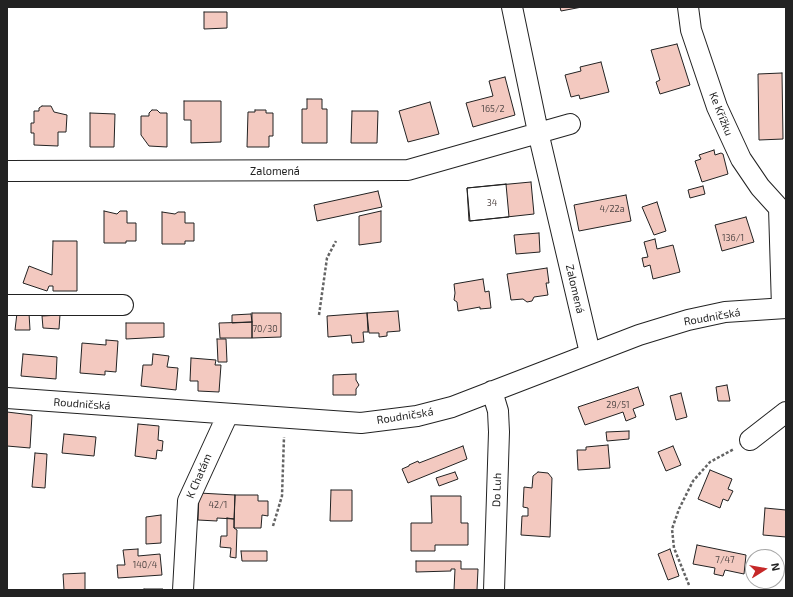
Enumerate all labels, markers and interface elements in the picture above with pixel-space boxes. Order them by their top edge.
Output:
street label: Ke Křížku [706,90,736,138]
house number: 165/2 [481,104,505,114]
street label: Zalomená [250,164,300,178]
house number: 34 [487,198,497,208]
house number: 4/22a [599,204,625,214]
house number: 136/1 [722,233,744,243]
street label: Zalomená [563,263,587,315]
street label: Roudničská [683,306,741,328]
house number: 70/30 [252,324,278,334]
street label: Roudničská [53,395,111,413]
house number: 29/51 [606,400,630,410]
street label: Roudničská [376,405,434,427]
street label: K Chatám [184,452,214,500]
street label: Do Luh [490,473,504,507]
house number: 42/1 [209,500,227,510]
north arrow [745,549,785,589]
house number: 7/47 [715,555,735,565]
house number: 140/4 [133,560,157,570]
text: N [769,562,783,572]

